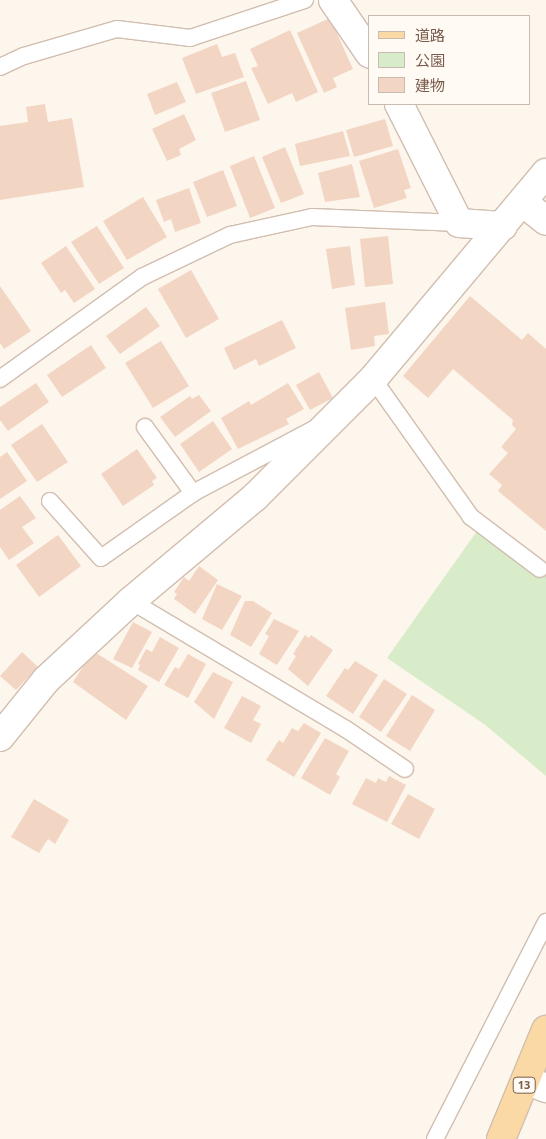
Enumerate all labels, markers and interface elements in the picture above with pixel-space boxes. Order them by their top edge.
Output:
legend [368,15,531,105]
text: 道路 [415,25,445,45]
text: 公園 [415,50,445,70]
text: 建物 [415,75,445,95]
road number: 13 [512,1076,536,1094]

